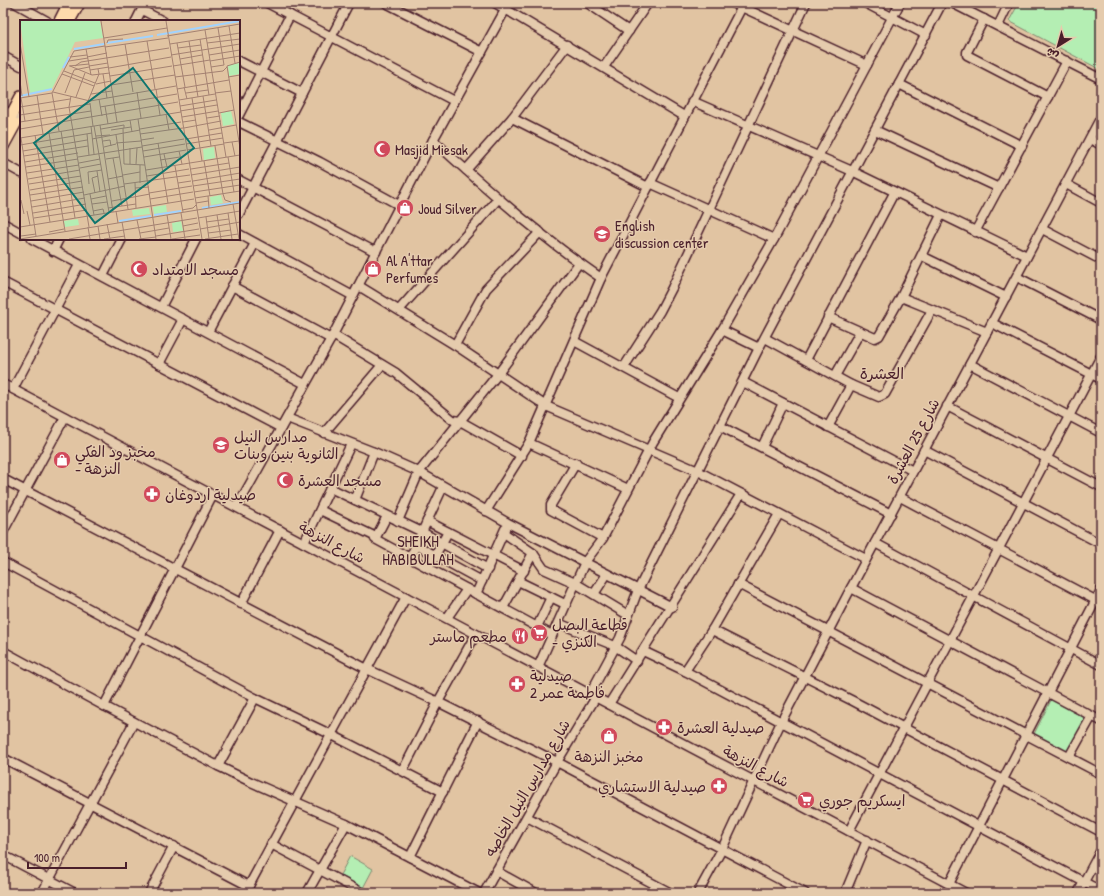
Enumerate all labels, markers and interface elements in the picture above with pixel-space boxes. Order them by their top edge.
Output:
inset map [20,20,240,240]
north arrow [1038,26,1078,66]
text: ش [1043,45,1061,63]
mosque icon: Masjid Miesak [372,139,392,159]
place label: Masjid Miesak [395,139,468,160]
shop icon: Joud Silver [395,198,415,218]
place label: Joud Silver [418,198,477,219]
place label: English discussion center [615,215,709,253]
school or university icon: English discussion center [592,224,612,244]
place label: Al A'ttar Perfumes [386,250,439,288]
mosque icon: مسجد الامتداد [129,259,149,279]
place label: مسجد الامتداد [152,259,239,280]
shop icon: Al A'ttar Perfumes [363,259,383,279]
district label: العشرة [860,362,904,384]
street label: شارع 25 العشرة [882,394,944,488]
place label: مدارس النيل الثانوية بنين وبنات [234,426,339,464]
school or university icon: مدارس النيل الثانوية بنين وبنات [211,435,231,455]
place label: مخبز ود الفكي - النزهة [75,441,156,479]
shop icon: مخبز ود الفكي - النزهة [52,450,72,470]
mosque icon: مسجد العشرة [275,470,295,490]
place label: مسجد العشرة [298,470,382,491]
pharmacy icon: صيدلية اردوغان [142,484,162,504]
place label: صيدلية اردوغان [165,484,256,505]
street label: شارع النزهة [295,516,369,568]
district label: SHEIKH HABIBULLAH [382,530,454,570]
place label: قطاعة البصل - الكنزي [552,614,628,653]
supermarket icon: قطاعة البصل - الكنزي [529,623,549,643]
place label: مطعم ماستر [428,626,507,649]
restaurant icon: مطعم ماستر [510,626,530,646]
place label: صيدلية فاطمة عمر 2 [530,665,605,703]
pharmacy icon: صيدلية فاطمة عمر 2 [507,674,527,694]
street label: شارع مدارس النيل الخاصه [479,715,575,861]
pharmacy icon: صيدلية العشرة [654,717,674,737]
place label: صيدلية العشرة [677,717,764,738]
shop icon: مخبز النزهة [599,726,619,746]
street label: شارع النزهة [719,740,793,792]
place label: مخبز النزهة [574,746,644,767]
place label: صيدلية الاستشاري [598,776,706,798]
pharmacy icon: صيدلية الاستشاري [709,776,729,796]
supermarket icon: ايسكريم جوري [796,790,816,810]
place label: ايسكريم جوري [819,790,905,813]
scale bar [28,844,126,870]
text: 100 m [34,849,60,866]

